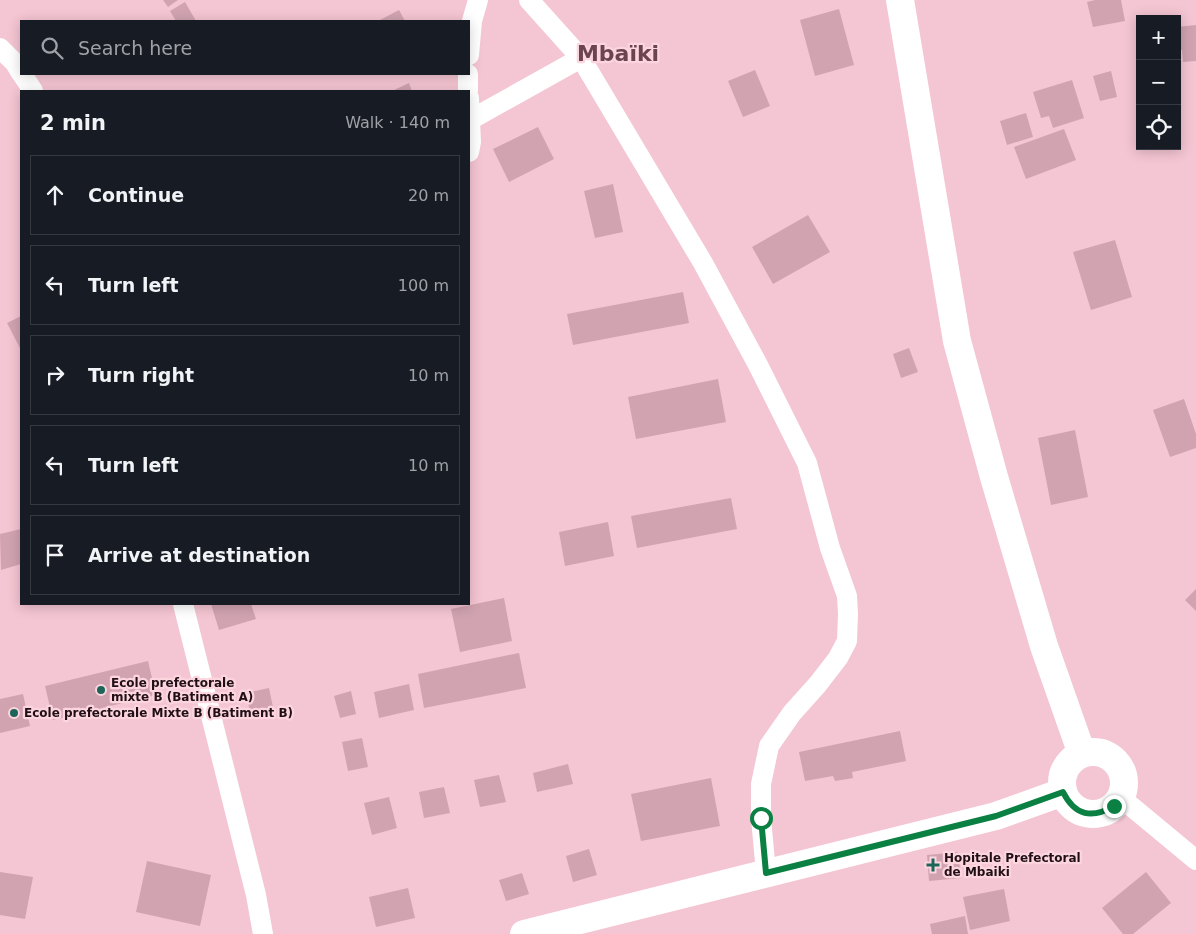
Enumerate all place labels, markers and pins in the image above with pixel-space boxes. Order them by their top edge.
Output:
place label: Ecole prefectorale mixte B (Batiment A) [111,676,253,704]
marker: Ecole prefectorale mixte B (Batiment A) [95,684,107,696]
place label: Ecole prefectorale Mixte B (Batiment B) [24,706,293,720]
marker: Ecole prefectorale Mixte B (Batiment B) [8,707,20,719]
place label: Hopitale Prefectoral de Mbaiki [944,851,1081,879]
marker: Hopitale Prefectoral de Mbaiki [926,858,940,872]

